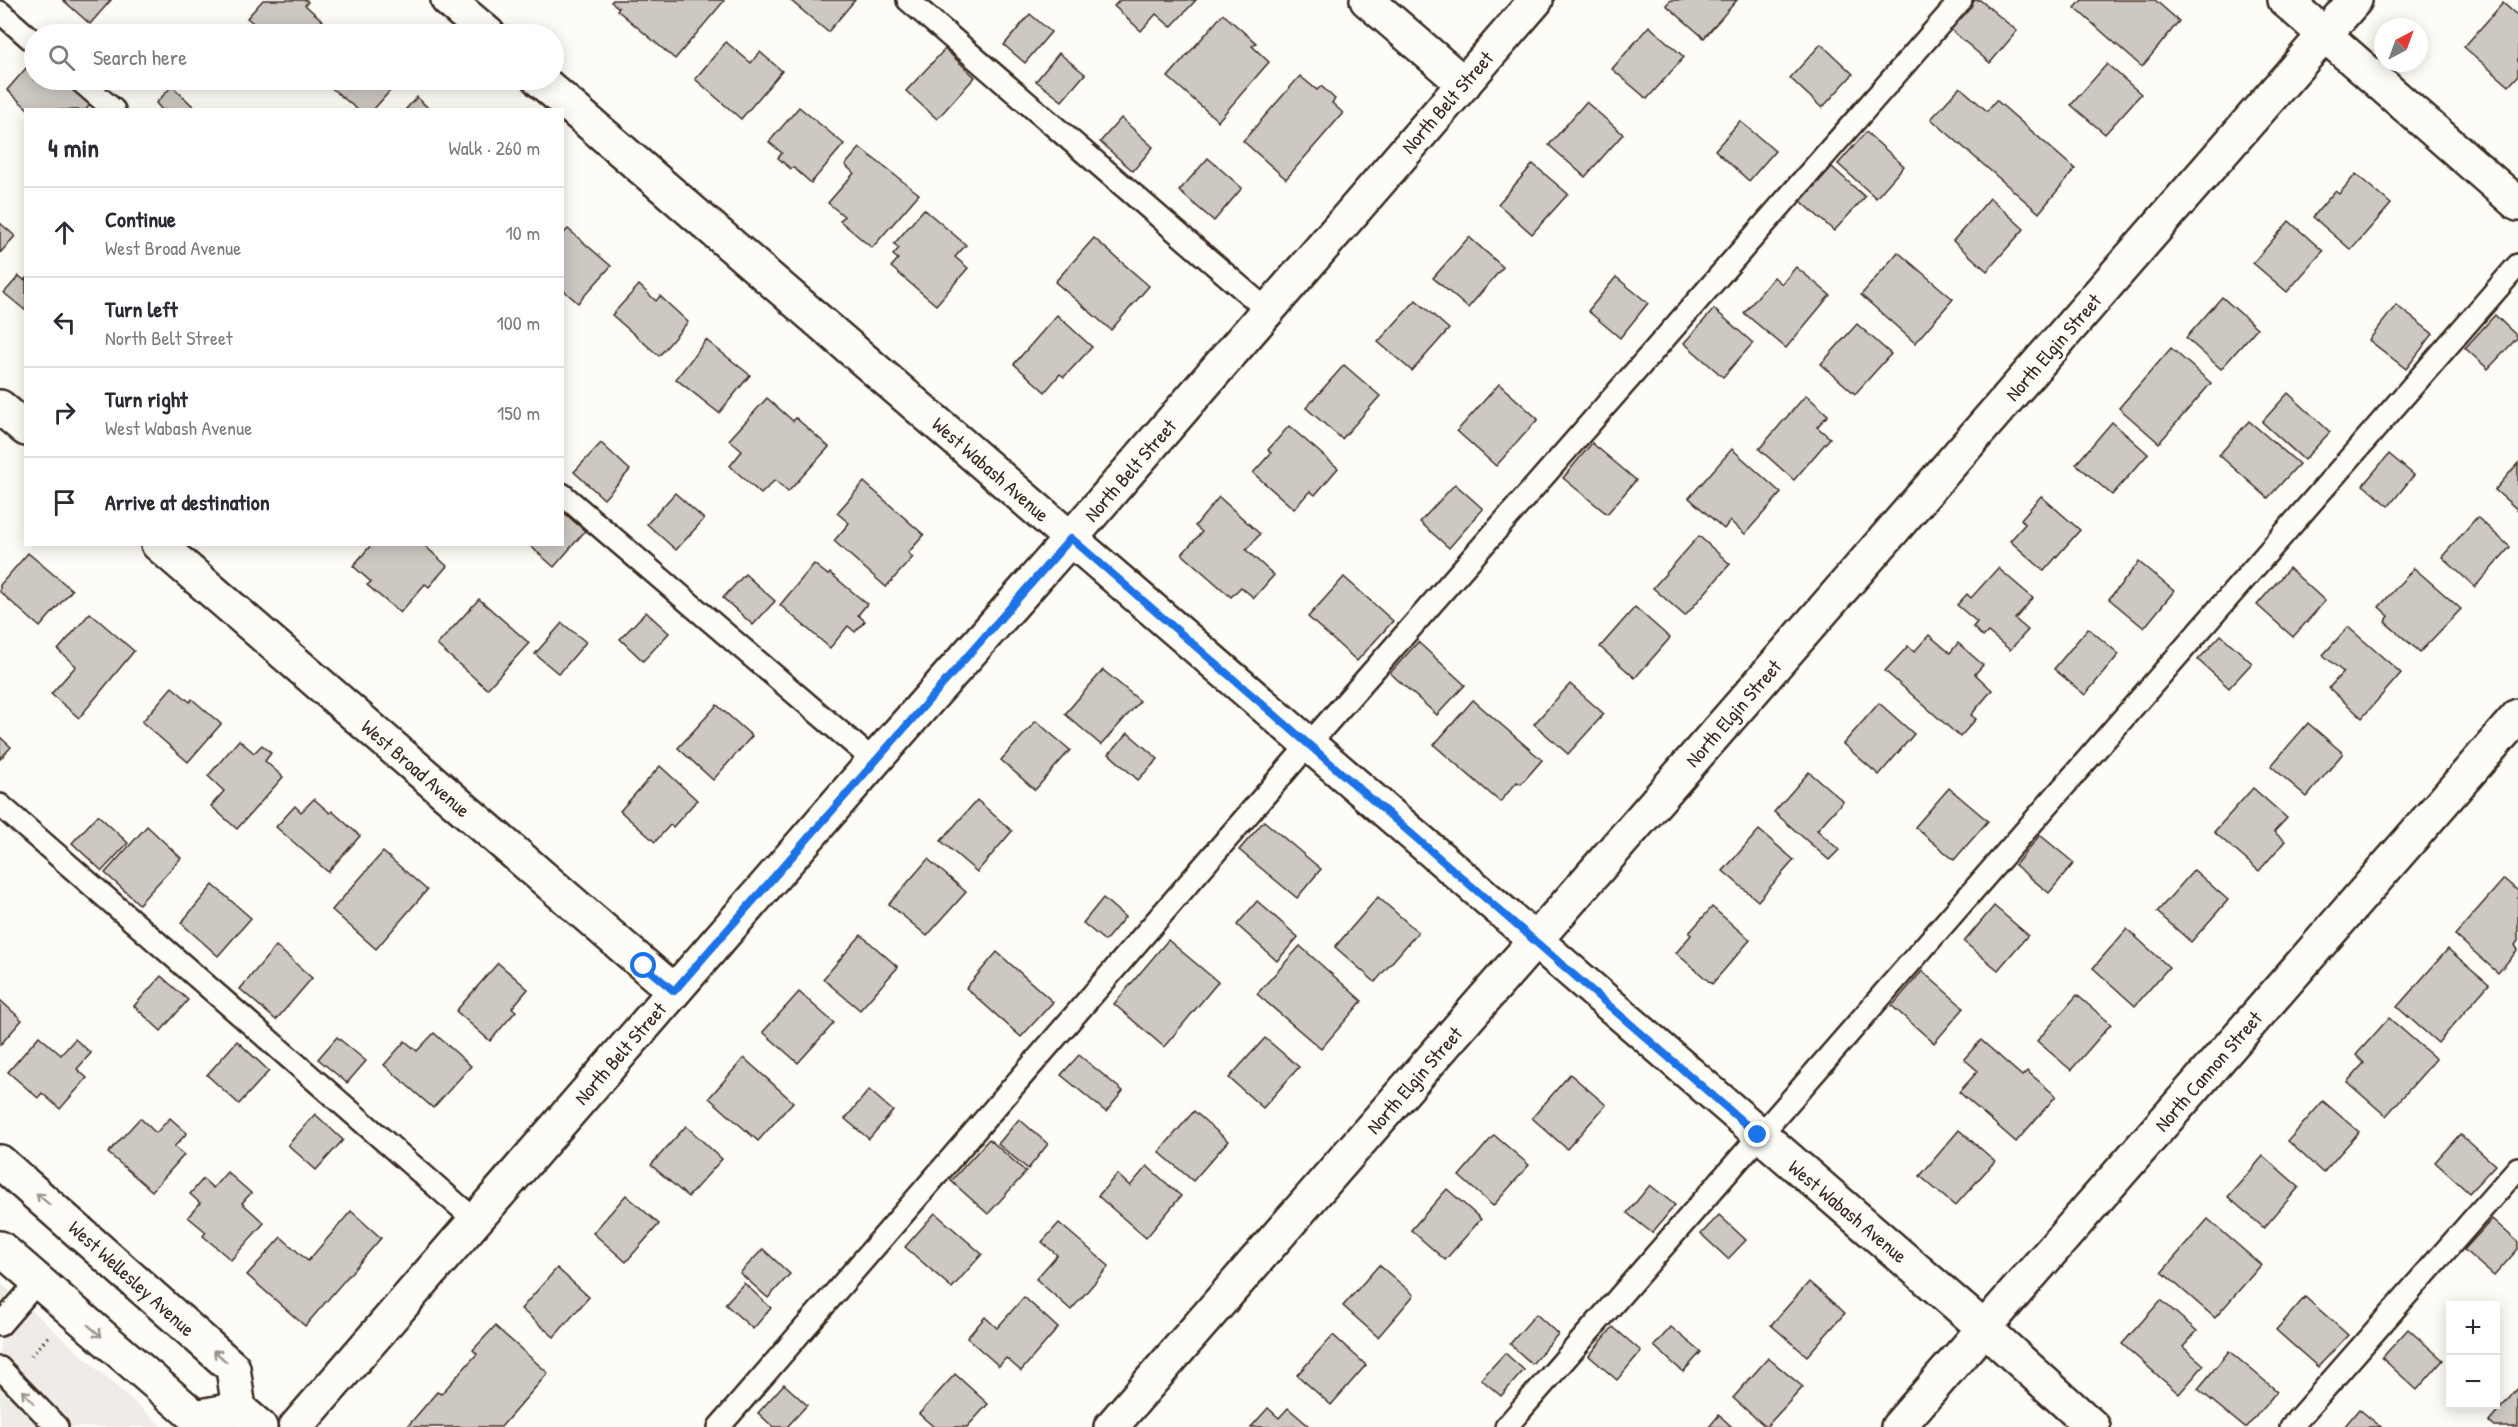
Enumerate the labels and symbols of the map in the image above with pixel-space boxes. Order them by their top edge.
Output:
north arrow [2374,18,2428,72]
street label: North Belt Street [1395,44,1500,159]
street label: North Elgin Street [1999,287,2108,406]
street label: West Wabash Avenue [927,411,1055,527]
street label: North Belt Street [1078,412,1183,527]
street label: North Elgin Street [1679,653,1788,772]
street label: West Broad Avenue [356,713,476,823]
route start [630,952,656,978]
street label: North Belt Street [568,995,673,1110]
street label: North Cannon Street [2148,1004,2269,1137]
street label: North Elgin Street [1360,1020,1469,1139]
route end [1744,1121,1770,1147]
street label: West Wabash Avenue [1783,1153,1913,1269]
one-way arrow [36,1192,51,1206]
street label: West Wellesley Avenue [63,1214,201,1342]
one-way arrow [87,1324,102,1338]
one-way arrow [213,1349,228,1363]
one-way arrow [21,1390,36,1405]

